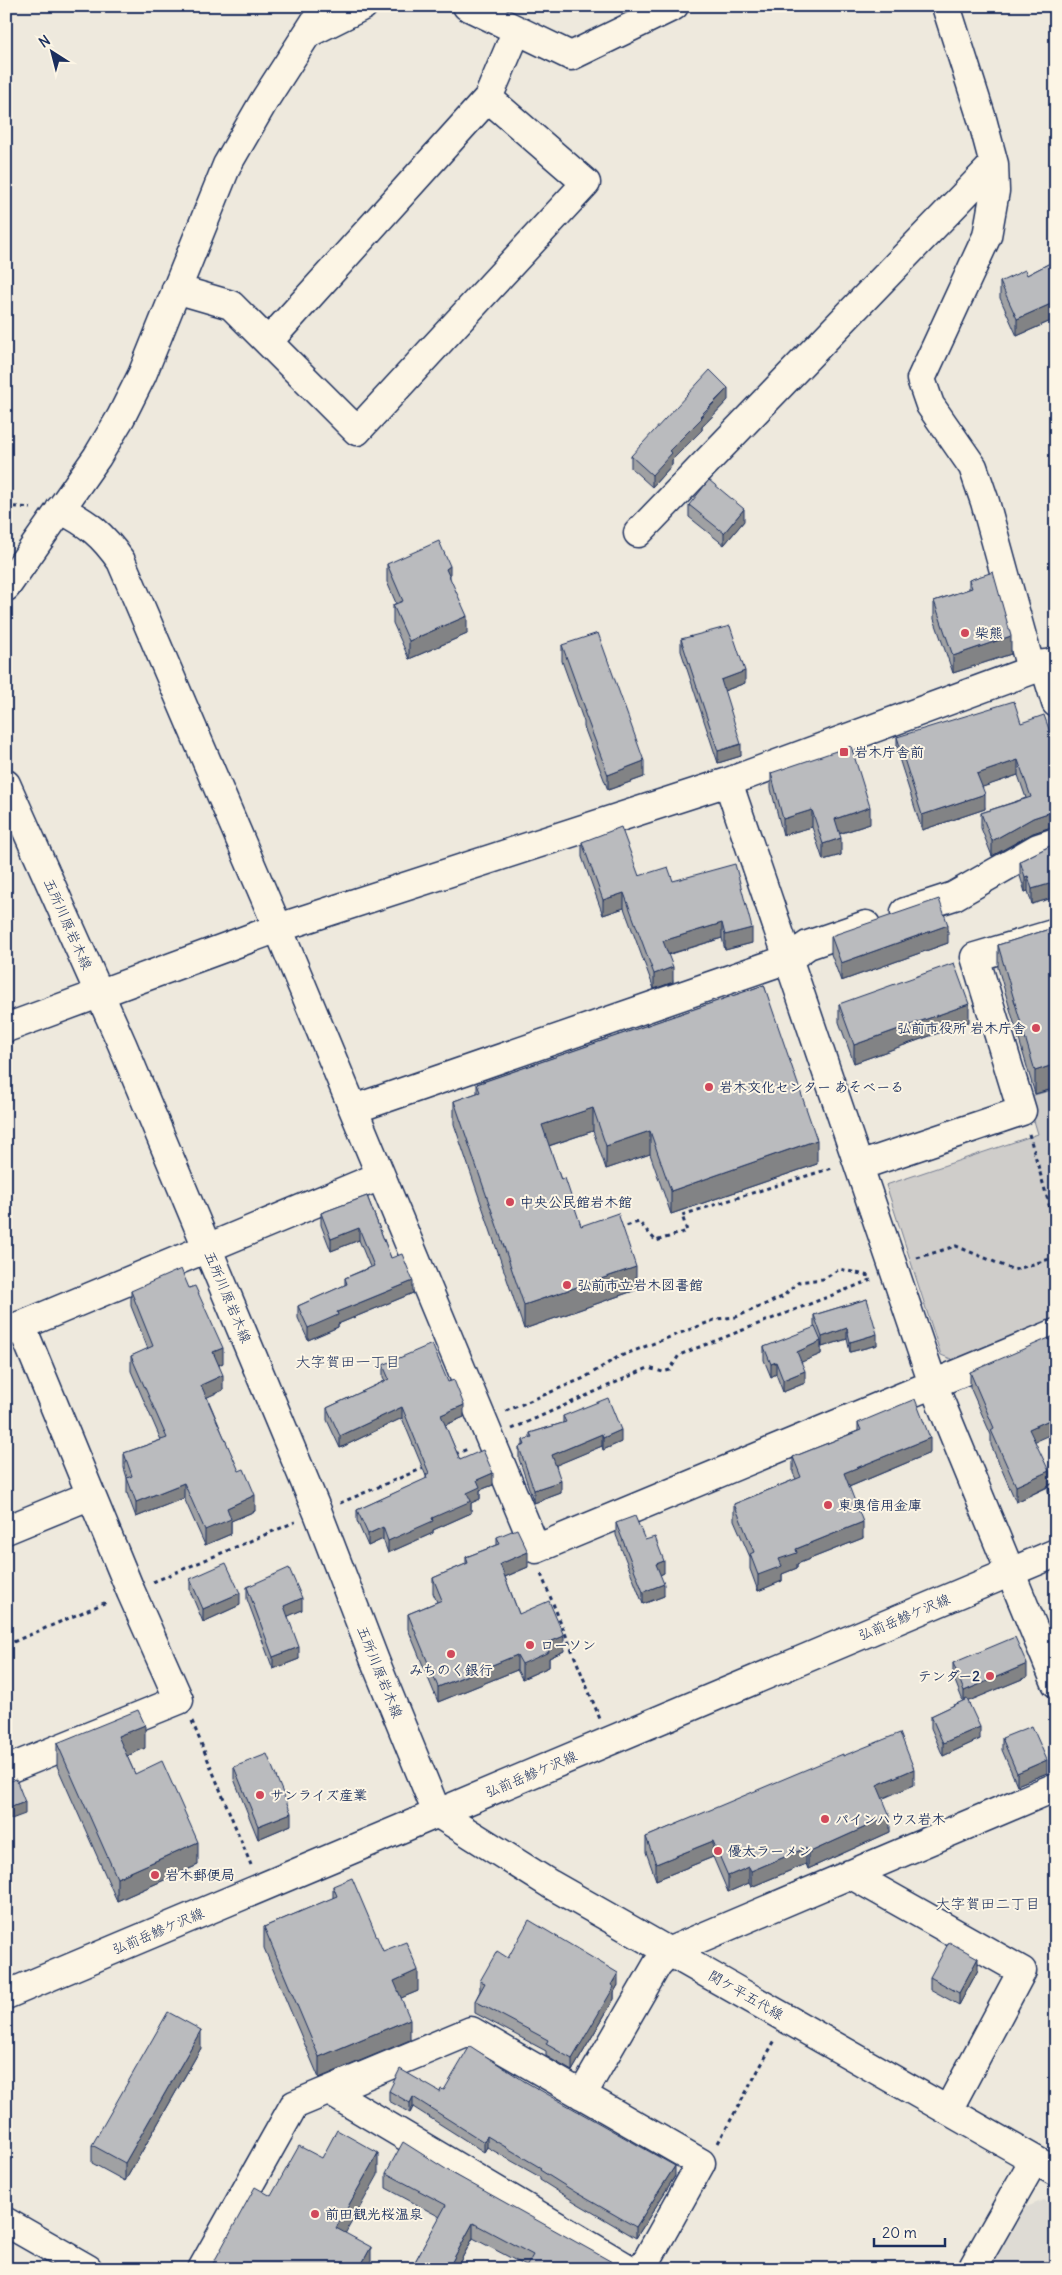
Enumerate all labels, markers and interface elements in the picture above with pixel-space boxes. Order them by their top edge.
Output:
north arrow [28,28,78,78]
text: N [35,31,54,52]
place label: 柴熊 [975,624,1003,642]
marker: 柴熊 [959,627,971,639]
place label: 岩木庁舎前 [854,743,924,761]
marker: 岩木庁舎前 [838,746,850,758]
street label: 五所川原岩木線 [40,876,96,972]
place label: 弘前市役所 岩木庁舎 [897,1019,1026,1037]
marker: 弘前市役所 岩木庁舎 [1030,1022,1042,1034]
place label: 岩木文化センター あそべーる [719,1078,904,1096]
marker: 岩木文化センター あそべーる [703,1081,715,1093]
place label: 中央公民館岩木館 [520,1193,632,1211]
marker: 中央公民館岩木館 [504,1196,516,1208]
street label: 五所川原岩木線 [201,1248,255,1346]
place label: 弘前市立岩木図書館 [577,1276,703,1294]
marker: 弘前市立岩木図書館 [561,1279,573,1291]
district label: 大字賀田一丁目 [295,1352,401,1371]
place label: 東奥信用金庫 [838,1496,922,1514]
marker: 東奥信用金庫 [822,1499,834,1511]
street label: 弘前岳鰺ケ沢線 [855,1590,953,1644]
street label: 五所川原岩木線 [353,1623,407,1721]
place label: ローソン [540,1636,596,1654]
marker: ローソン [524,1639,536,1651]
marker: みちのく銀行 [445,1648,457,1660]
place label: みちのく銀行 [409,1661,493,1679]
place label: テンダー2 [918,1667,980,1685]
marker: テンダー2 [984,1670,996,1682]
street label: 弘前岳鰺ケ沢線 [482,1747,580,1801]
place label: サンライズ産業 [270,1786,367,1804]
marker: サンライズ産業 [254,1789,266,1801]
place label: パインハウス岩木 [835,1810,946,1828]
marker: パインハウス岩木 [819,1813,831,1825]
place label: 優太ラーメン [728,1842,812,1860]
marker: 優太ラーメン [712,1845,724,1857]
place label: 岩木郵便局 [165,1866,235,1884]
marker: 岩木郵便局 [149,1869,161,1881]
district label: 大字賀田二丁目 [935,1894,1041,1913]
street label: 弘前岳鰺ケ沢線 [109,1904,207,1958]
street label: 関ケ平五代線 [705,1966,787,2024]
place label: 前田観光桜温泉 [325,2205,423,2223]
marker: 前田観光桜温泉 [309,2208,321,2220]
scale bar [874,2215,946,2247]
text: 20 m [882,2223,917,2242]

